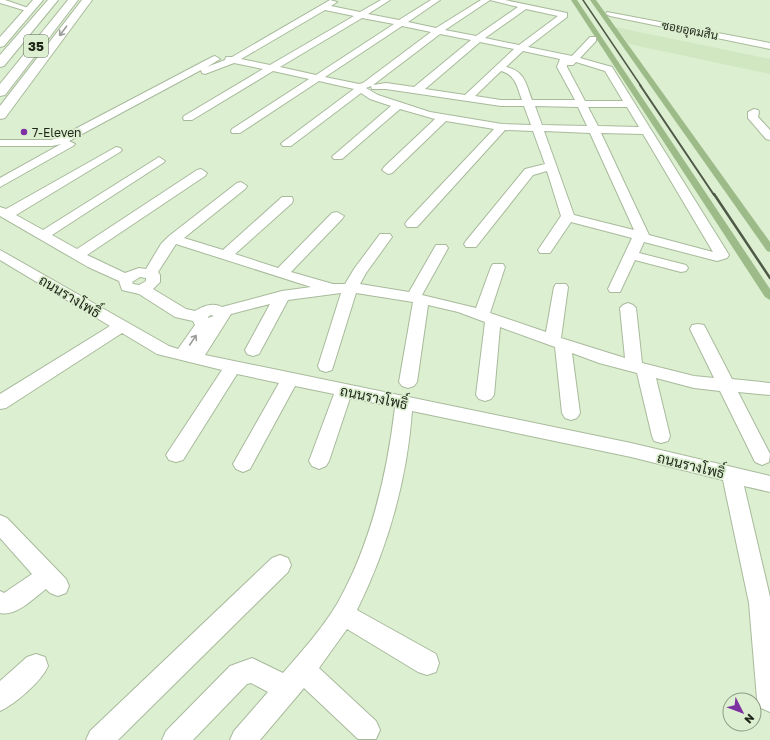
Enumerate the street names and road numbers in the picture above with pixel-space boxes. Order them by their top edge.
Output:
street label: ซอยอุดมสิน [660,17,720,45]
road number: 35 [24,35,48,57]
street label: ถนนรางโพธิ์ [36,268,106,321]
street label: ถนนรางโพธิ์ [339,378,411,413]
street label: ถนนรางโพธิ์ [656,445,728,482]

